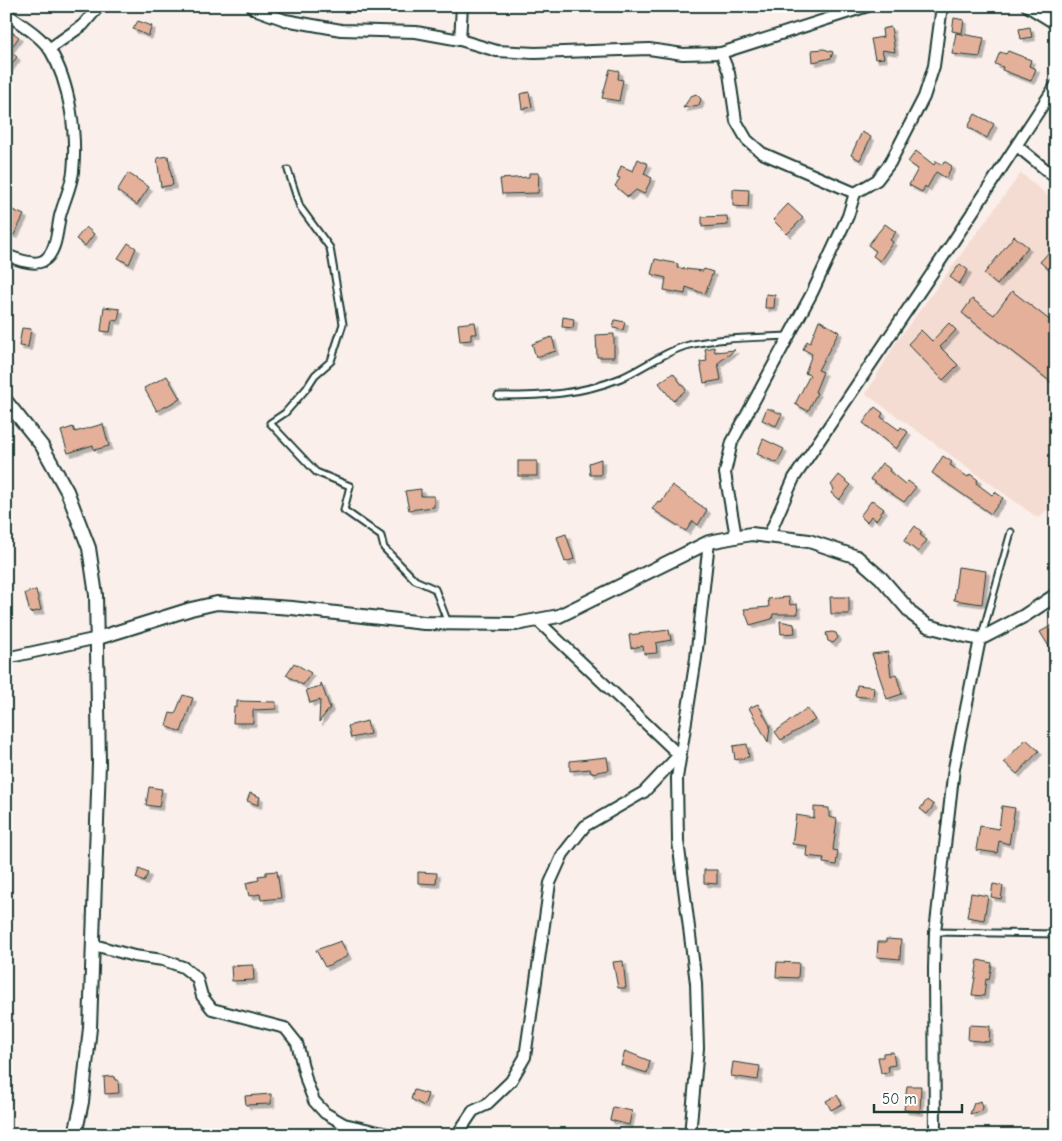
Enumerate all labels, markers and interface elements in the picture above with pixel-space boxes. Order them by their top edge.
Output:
scale bar [874,1081,962,1113]
text: 50 m [882,1090,917,1108]

